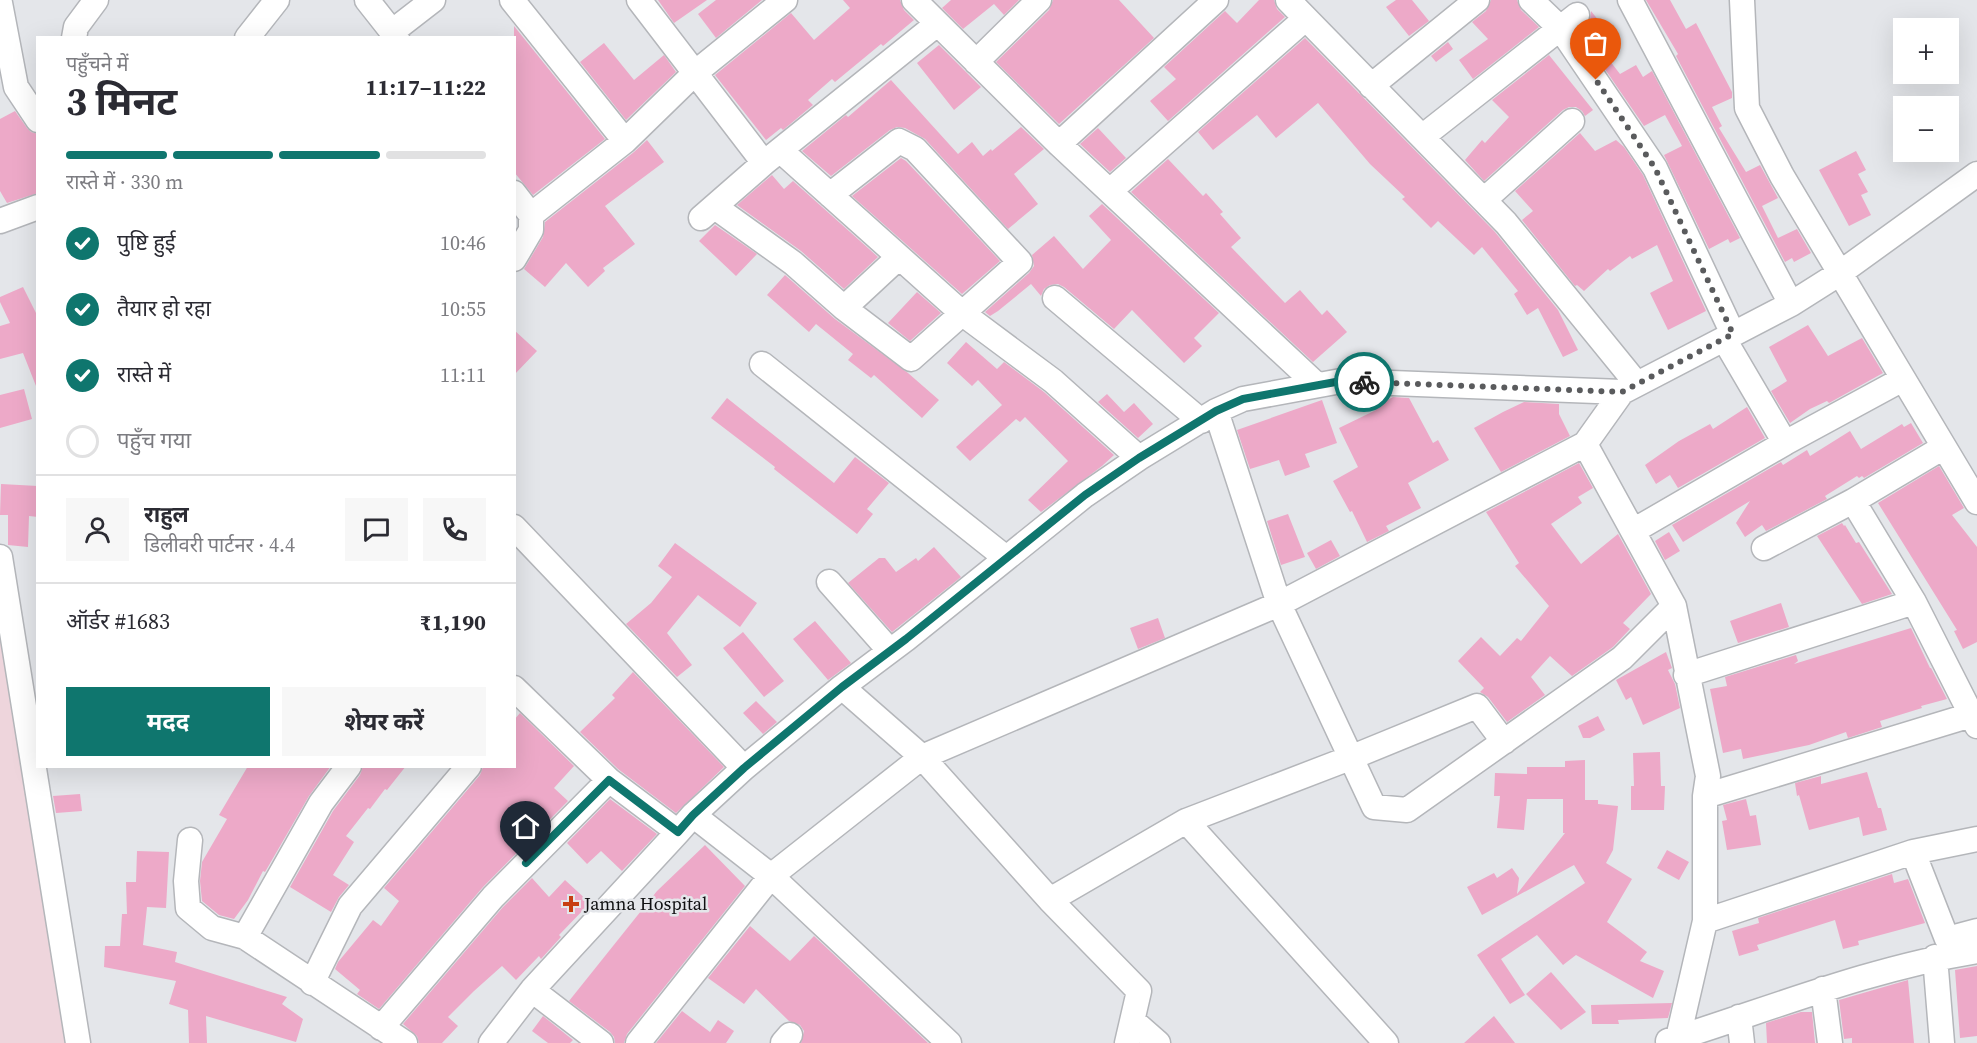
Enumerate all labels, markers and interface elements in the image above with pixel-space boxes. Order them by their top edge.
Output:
pin [1570,18,1621,80]
map controls [1893,18,1959,162]
button: + [1893,18,1959,84]
icon: bag [1579,27,1612,60]
text: पहुँचने में [66,50,128,78]
text: 11:17–11:22 [366,72,486,102]
text: 3 मिनट [66,75,177,128]
button: − [1893,96,1959,162]
text: रास्ते में · 330 m [66,168,183,196]
icon: check [66,227,99,260]
text: पुष्टि हुई [117,227,176,257]
text: 10:46 [440,229,486,257]
icon: check [66,293,99,326]
text: तैयार हो रहा [117,293,211,323]
text: 10:55 [440,295,486,323]
courier [1334,352,1394,412]
icon: check [66,359,99,392]
text: रास्ते में [117,359,171,389]
text: 11:11 [440,361,486,389]
icon: bike [1348,366,1381,399]
text: पहुँच गया [117,425,191,455]
button: person [66,498,129,561]
button: chat [345,498,408,561]
button: phone [423,498,486,561]
text: राहुल [144,499,189,529]
text: डिलीवरी पार्टनर · 4.4 [144,531,295,559]
text: ऑर्डर #1683 [66,606,170,636]
text: ₹1,190 [420,607,486,637]
button: मदद [66,687,270,756]
button: शेयर करें [282,687,486,756]
pin [500,801,551,863]
icon: home [509,810,542,843]
place label: Jamna Hospital [583,891,707,916]
marker: Jamna Hospital [562,895,580,913]

